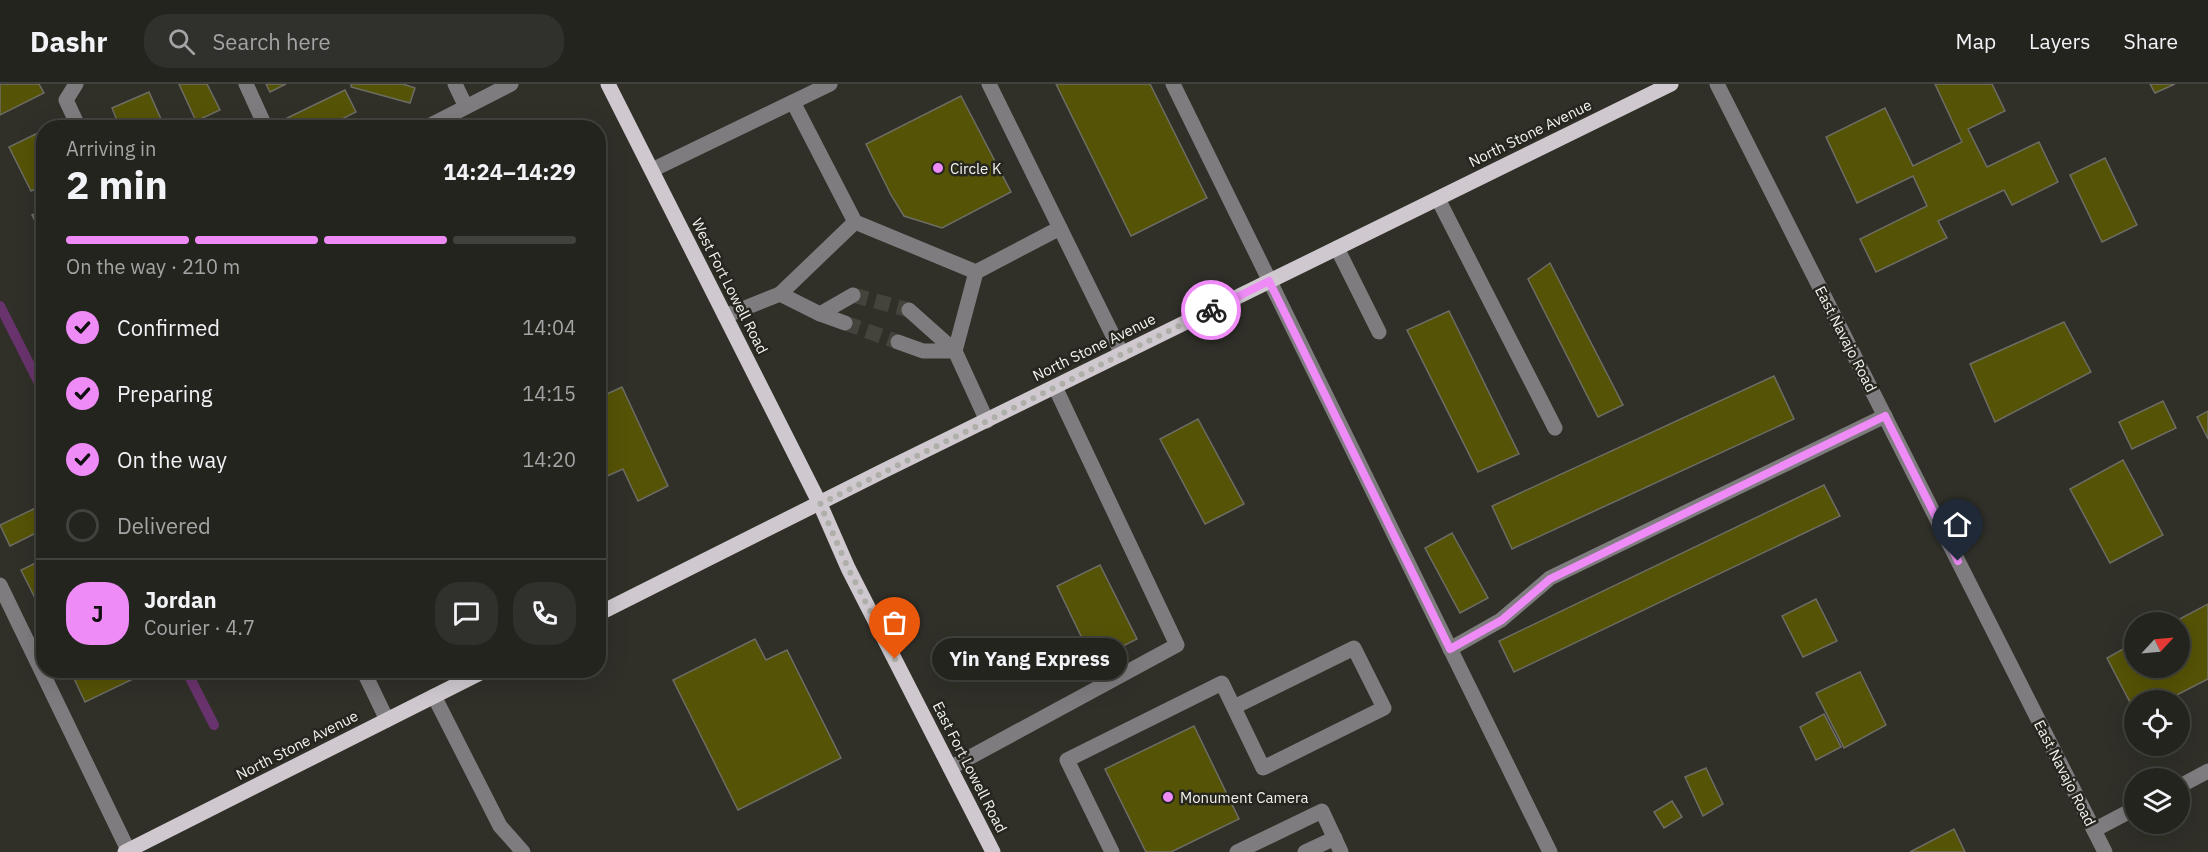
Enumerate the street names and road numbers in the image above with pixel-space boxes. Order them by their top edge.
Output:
street label: North Stone Avenue [1465,95,1595,171]
street label: West Fort Lowell Road [688,215,772,357]
street label: East Navajo Road [1811,283,1881,395]
street label: North Stone Avenue [1029,309,1159,385]
street label: East Fort Lowell Road [929,698,1011,836]
street label: North Stone Avenue [233,706,361,784]
street label: East Navajo Road [2030,717,2100,829]

